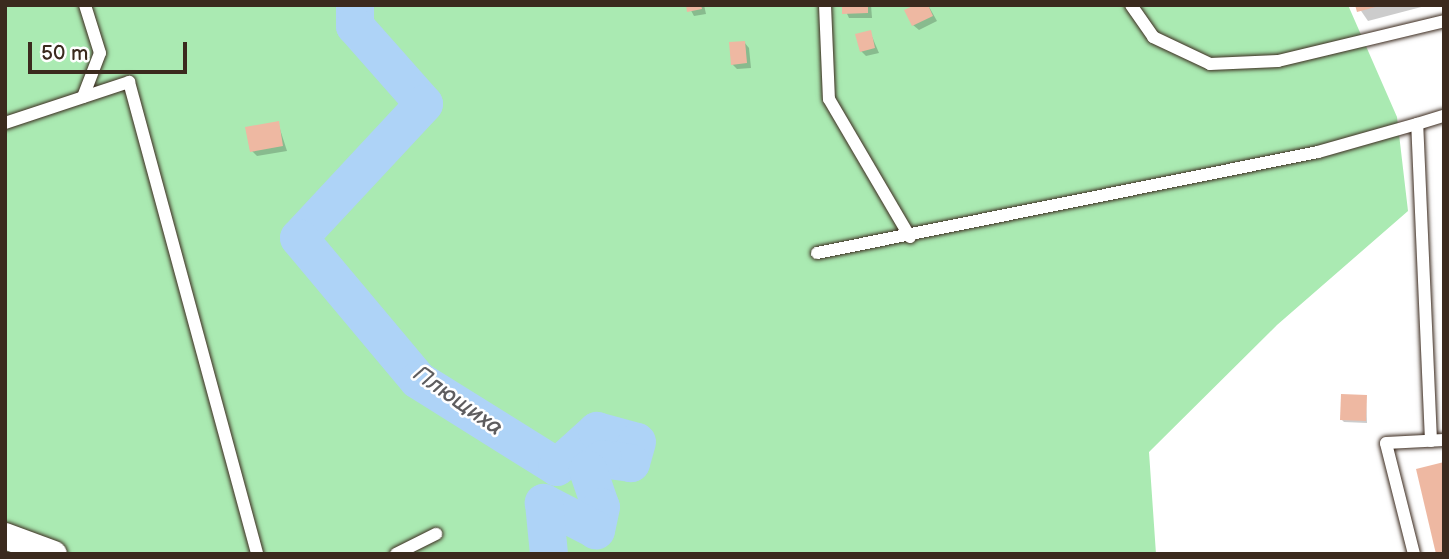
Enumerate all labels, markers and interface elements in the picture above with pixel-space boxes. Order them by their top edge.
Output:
scale bar [32,28,191,72]
text: 50 m [41,41,88,66]
water label: Плющиха [408,360,508,442]

